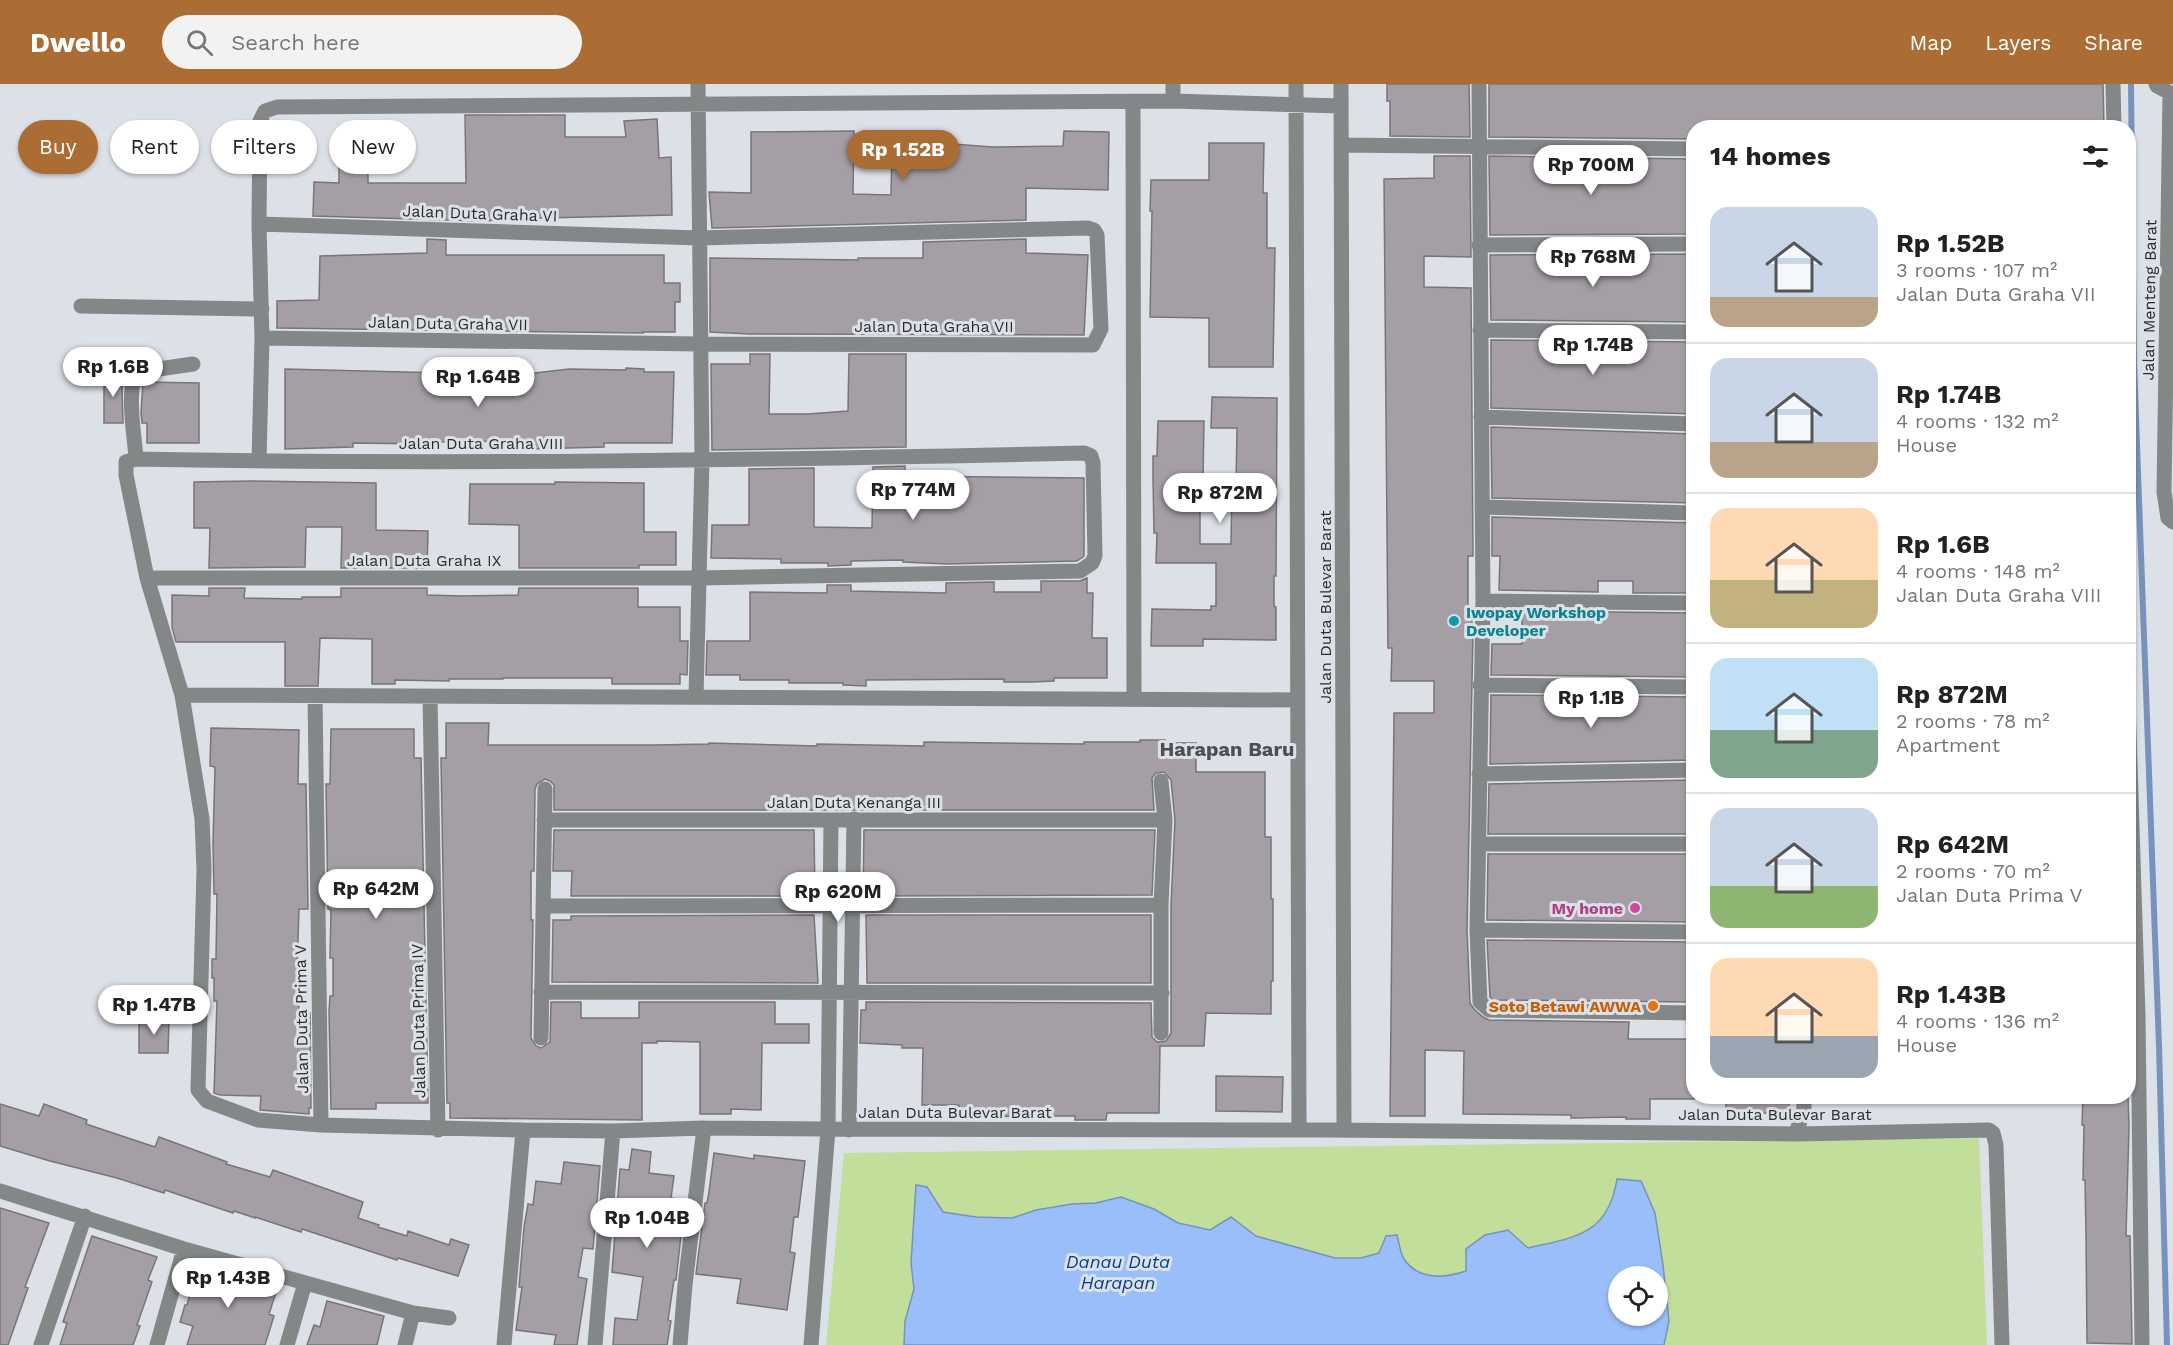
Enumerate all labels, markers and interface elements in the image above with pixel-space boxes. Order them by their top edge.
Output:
search box [162,15,582,69]
text: Dwello [30,26,126,59]
icon: search [183,26,216,59]
text: Search here [231,30,360,55]
text: Map [1909,30,1952,55]
text: Layers [1985,30,2051,55]
text: Share [2084,30,2143,55]
chip: Buy [18,120,98,174]
chip: Rent [110,120,199,174]
chip: Filters [211,120,317,174]
chip: New [329,120,416,174]
pin: Rp 1.52B [841,130,965,181]
text: Rp 1.52B [861,137,945,161]
icon: filters [2079,140,2112,173]
text: 14 homes [1710,141,1831,171]
pin: Rp 700M [1536,145,1646,196]
text: Rp 700M [1547,152,1635,176]
street label: Jalan Duta Graha VI [402,201,558,226]
street label: Jalan Menteng Barat [2139,219,2160,381]
text: Rp 1.52B [1896,228,2005,258]
icon: home [1758,231,1830,303]
pin: Rp 768M [1538,237,1648,288]
text: Rp 768M [1550,244,1636,268]
text: 3 rooms · 107 m² [1896,258,2057,282]
text: Jalan Duta Graha VII [1896,282,2096,306]
street label: Jalan Duta Graha VII [368,313,528,334]
street label: Jalan Duta Graha VII [854,317,1014,336]
pin: Rp 1.74B [1531,325,1655,376]
text: Rp 1.74B [1552,332,1634,356]
pin: Rp 1.6B [58,347,168,398]
text: Rp 1.6B [77,354,149,378]
pin: Rp 1.64B [416,357,540,408]
text: Rp 1.64B [435,364,521,388]
text: Rp 1.74B [1896,379,2001,409]
icon: home [1758,382,1830,454]
text: 4 rooms · 132 m² [1896,409,2059,433]
text: House [1896,433,1957,457]
street label: Jalan Duta Graha VIII [399,434,563,453]
pin: Rp 774M [858,470,968,521]
pin: Rp 872M [1165,473,1275,524]
text: Rp 774M [870,477,956,501]
text: Rp 872M [1177,480,1263,504]
street label: Jalan Duta Bulevar Barat [1316,510,1335,704]
text: Rp 1.6B [1896,529,1990,559]
icon: home [1758,532,1830,604]
street label: Jalan Duta Graha IX [347,551,502,570]
text: 4 rooms · 148 m² [1896,559,2060,583]
text: Jalan Duta Graha VIII [1896,583,2102,607]
place label: Iwopay Workshop Developer [1466,603,1606,640]
marker: Iwopay Workshop Developer [1447,614,1461,628]
pin: Rp 1.1B [1536,678,1646,729]
text: Rp 872M [1896,679,2008,709]
icon: home [1758,682,1830,754]
text: Rp 1.1B [1558,685,1624,709]
text: 2 rooms · 78 m² [1896,709,2050,733]
text: Apartment [1896,733,2000,757]
district label: Harapan Baru [1160,737,1294,761]
street label: Jalan Duta Kenanga III [767,793,941,812]
text: Rp 642M [1896,829,2009,859]
icon: home [1758,832,1830,904]
text: 2 rooms · 70 m² [1896,859,2050,883]
pin: Rp 642M [321,869,431,920]
pin: Rp 620M [783,872,893,923]
text: Rp 642M [332,876,420,900]
text: Rp 620M [794,879,882,903]
text: Jalan Duta Prima V [1896,883,2082,907]
place label: My home [1551,899,1623,918]
marker: My home [1628,901,1642,915]
street label: Jalan Duta Prima V [291,944,312,1094]
street label: Jalan Duta Prima IV [408,944,429,1098]
text: Rp 1.43B [1896,979,2006,1009]
icon: home [1758,982,1830,1054]
pin: Rp 1.47B [92,985,216,1036]
text: Rp 1.47B [112,992,196,1016]
place label: Soto Betawi AWWA [1489,997,1641,1016]
marker: Soto Betawi AWWA [1646,999,1660,1013]
text: 4 rooms · 136 m² [1896,1009,2059,1033]
text: House [1896,1033,1957,1057]
street label: Jalan Duta Bulevar Barat [858,1103,1052,1122]
street label: Jalan Duta Bulevar Barat [1678,1105,1872,1124]
pin: Rp 1.04B [585,1198,709,1249]
text: Rp 1.04B [604,1205,690,1229]
water label: Danau Duta Harapan [1066,1251,1170,1293]
pin: Rp 1.43B [166,1258,290,1309]
text: Rp 1.43B [186,1265,270,1289]
map controls [1608,1266,1668,1326]
button: locate [1608,1266,1668,1326]

